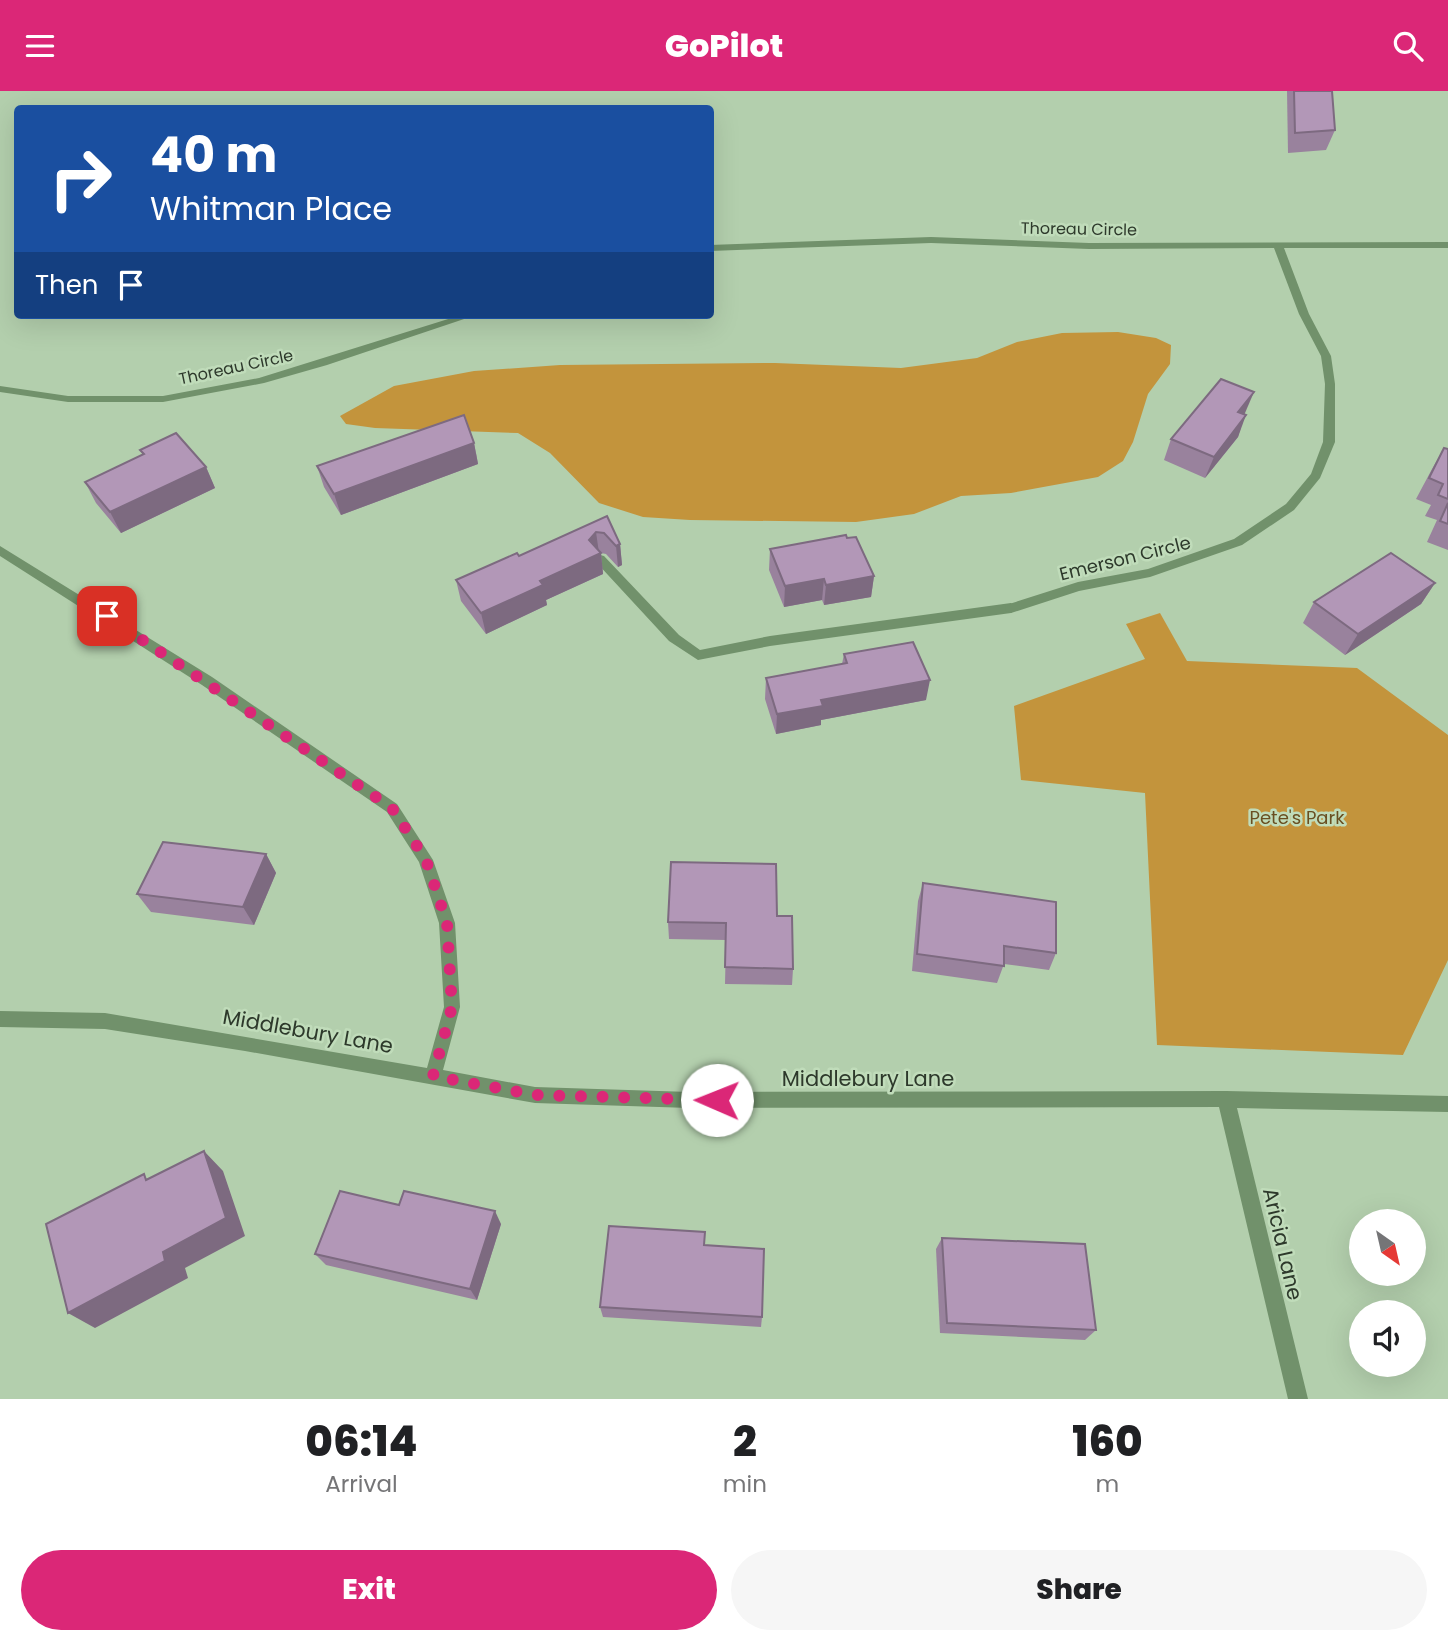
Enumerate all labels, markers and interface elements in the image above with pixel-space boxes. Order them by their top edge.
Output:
text: GoPilot [665,23,783,68]
icon: menu [21,27,59,65]
icon: search [1389,27,1427,65]
text: 40 m [150,121,277,189]
icon: right [35,133,126,224]
text: Whitman Place [150,186,392,231]
street label: Thoreau Circle [1021,216,1137,242]
icon: arrive [112,266,150,304]
text: Then [35,267,98,303]
street label: Thoreau Circle [177,344,295,390]
street label: Emerson Circle [1057,530,1193,586]
pin [77,586,137,646]
icon: arrive [88,597,126,635]
park label: Pete's Park [1250,805,1345,830]
street label: Middlebury Lane [221,1002,395,1060]
position arrow [680,1063,754,1137]
street label: Middlebury Lane [782,1064,954,1093]
street label: Aricia Lane [1256,1185,1310,1303]
north arrow [1349,1209,1426,1286]
map controls [1349,1209,1426,1377]
button: sound [1349,1300,1426,1377]
text: 06:14 [305,1412,418,1471]
text: 2 [733,1412,757,1471]
text: 160 [1072,1412,1143,1471]
text: Arrival [325,1468,398,1500]
text: min [723,1468,767,1500]
text: m [1096,1468,1119,1500]
button: Exit [21,1550,717,1630]
button: Share [731,1550,1427,1630]

